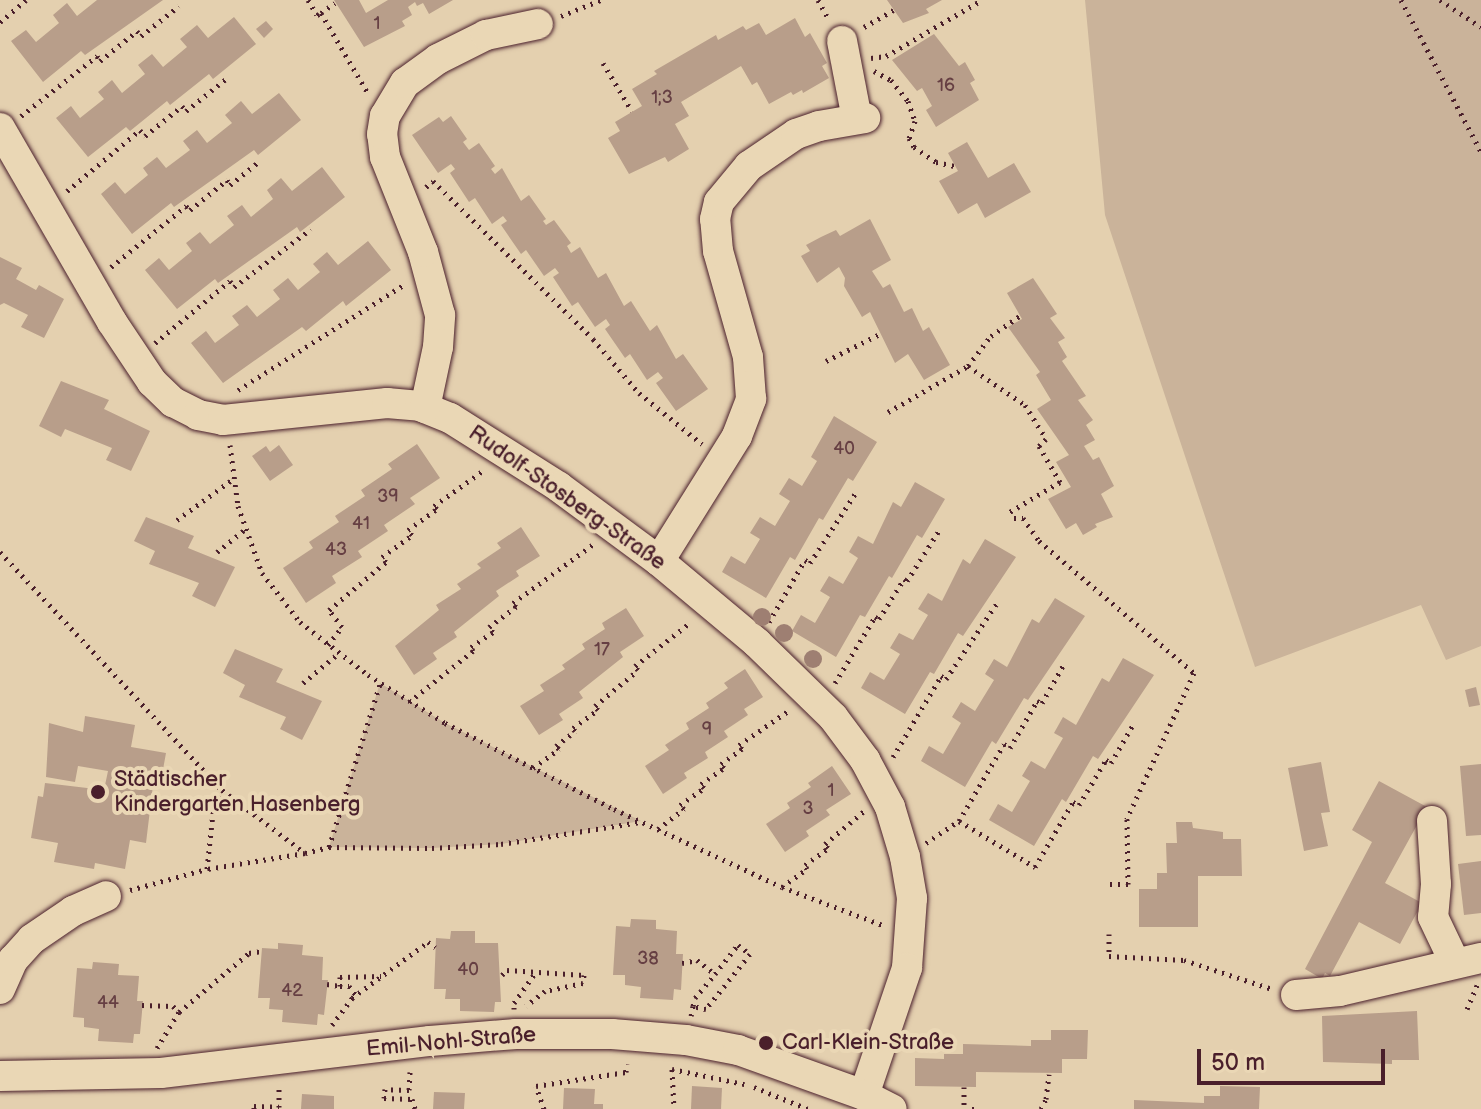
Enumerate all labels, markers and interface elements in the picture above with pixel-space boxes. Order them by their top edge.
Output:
house number: 1 [374,13,380,35]
house number: 16 [937,75,955,97]
house number: 1;3 [651,87,673,109]
street label: Rudolf-Stosberg-Straße [463,420,671,576]
house number: 40 [833,438,855,460]
house number: 39 [377,486,399,508]
house number: 41 [352,513,370,535]
house number: 43 [325,539,347,561]
house number: 17 [594,639,610,661]
house number: 9 [702,719,712,741]
place label: Städtischer Kindergarten Hasenberg [114,766,360,818]
house number: 1 [828,780,834,802]
marker: Städtischer Kindergarten Hasenberg [89,783,107,801]
house number: 3 [802,798,814,820]
house number: 38 [637,948,659,970]
house number: 40 [457,959,479,981]
house number: 42 [281,980,303,1002]
house number: 44 [97,992,119,1014]
street label: Emil-Nohl-Straße [365,1021,537,1063]
place label: Carl-Klein-Straße [782,1030,954,1056]
scale bar [1201,1033,1389,1083]
marker: Carl-Klein-Straße [757,1034,775,1052]
text: 50 m [1211,1048,1265,1077]

